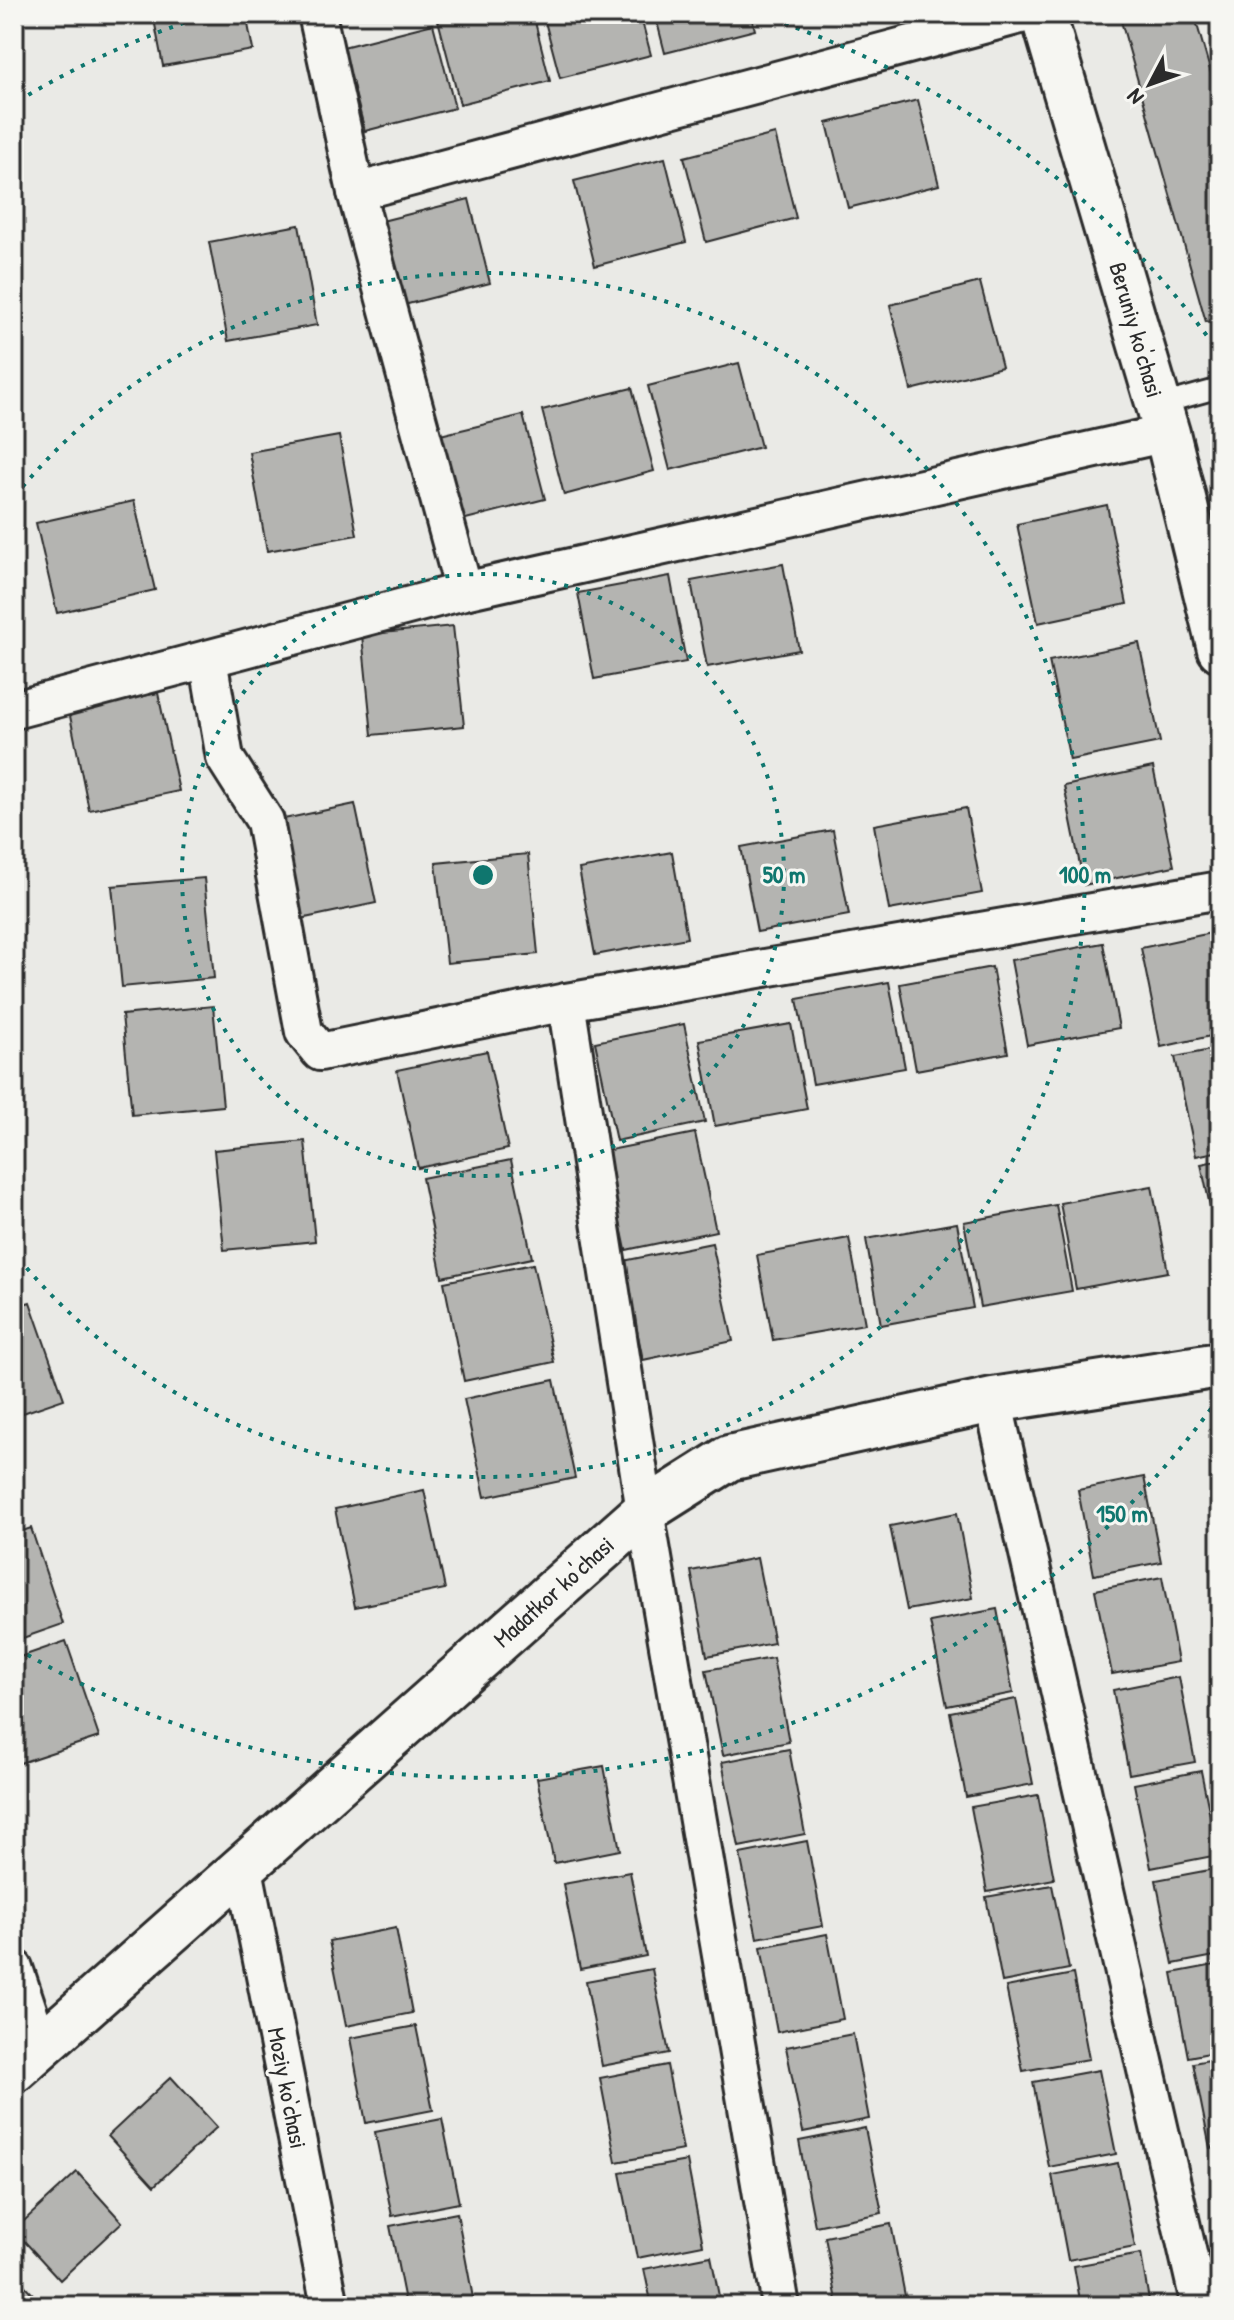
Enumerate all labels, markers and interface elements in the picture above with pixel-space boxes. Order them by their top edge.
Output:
north arrow [1110,44,1190,124]
text: N [1120,83,1150,111]
street label: Beruniy ko'chasi [1102,258,1172,401]
text: 50 m [763,858,805,890]
text: 100 m [1059,858,1111,890]
centre of rings [469,861,497,889]
text: 150 m [1096,1497,1148,1529]
street label: Madatkor ko'chasi [486,1528,621,1654]
street label: Moziy ko‘chasi [261,2024,315,2151]

